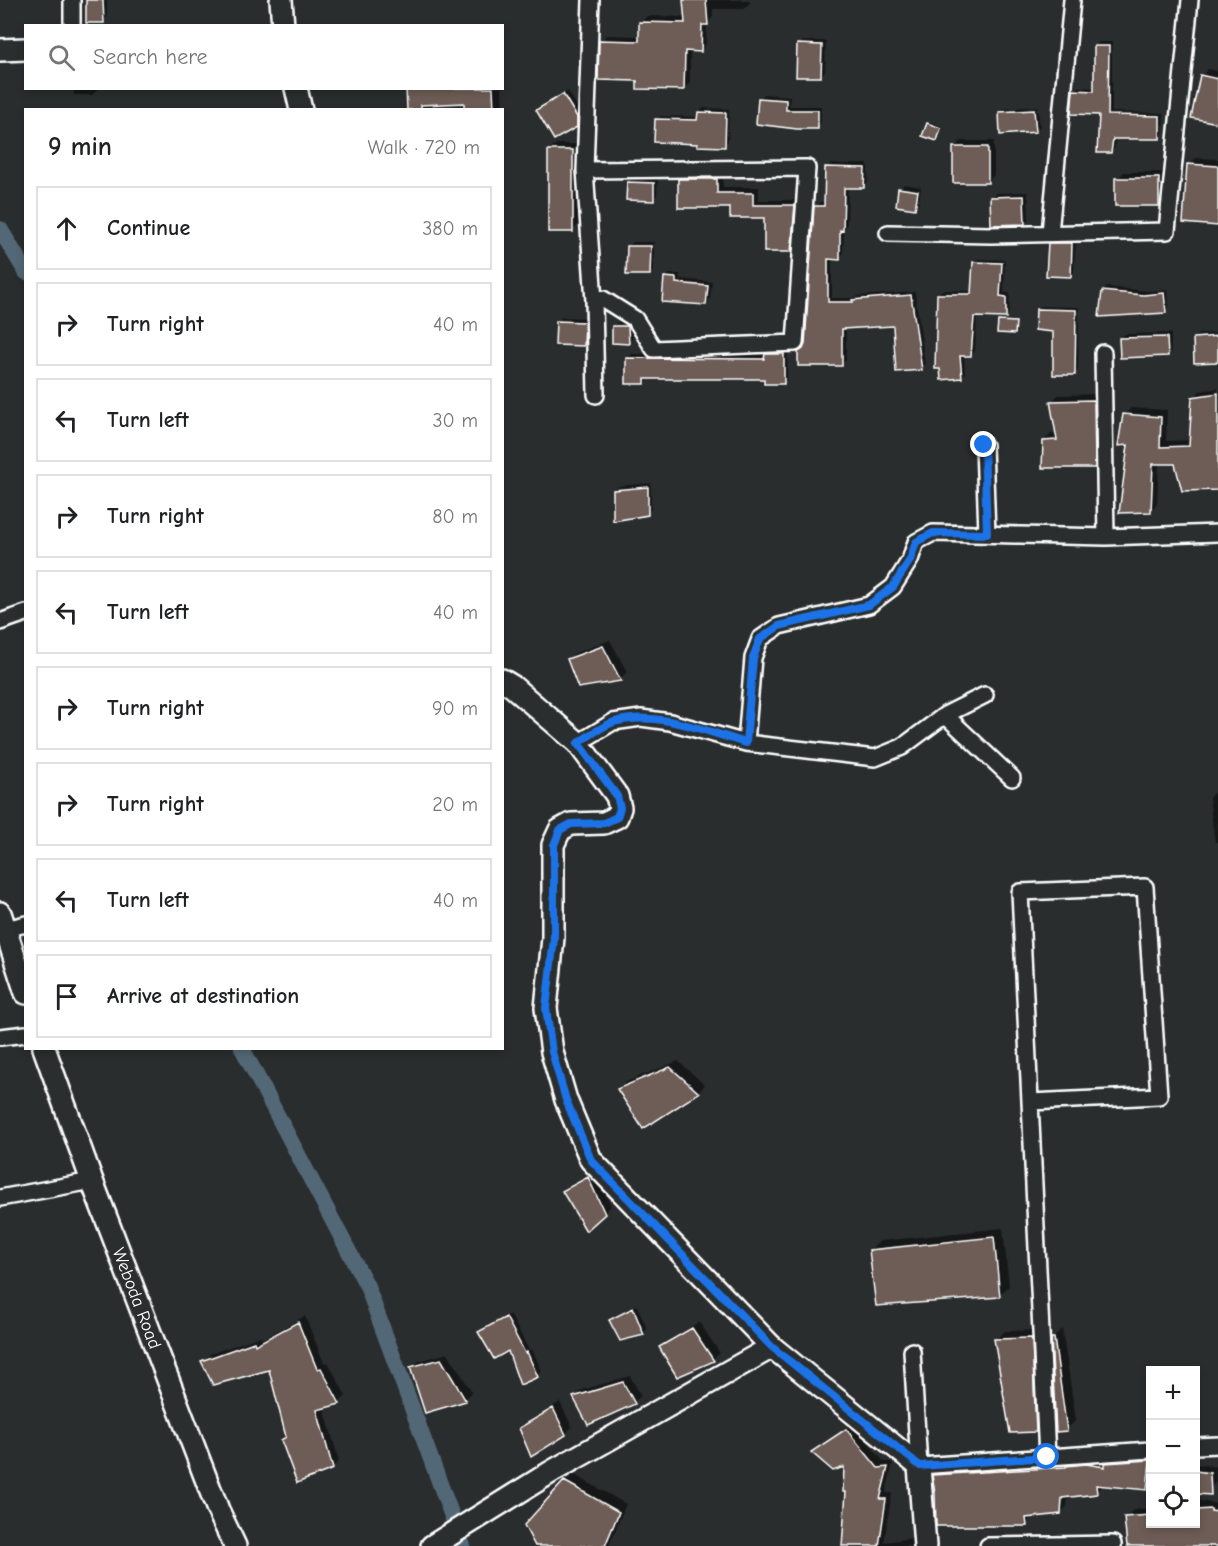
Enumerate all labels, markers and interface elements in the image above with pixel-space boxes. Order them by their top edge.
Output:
search box [24,24,504,90]
icon: search [45,41,78,74]
text: Search here [93,44,208,70]
text: 9 min [48,132,112,162]
text: Walk · 720 m [367,136,480,159]
icon: ahead [50,212,83,245]
text: Continue [107,215,190,241]
text: 380 m [422,217,478,240]
icon: right [50,308,83,341]
text: Turn right [107,311,204,337]
text: 40 m [433,313,478,336]
icon: left [50,404,83,437]
text: Turn left [107,407,189,433]
text: 30 m [432,409,478,432]
route end [970,431,996,457]
icon: right [50,500,83,533]
text: Turn right [107,503,204,529]
text: 80 m [432,505,478,528]
icon: left [50,596,83,629]
text: Turn left [107,599,189,625]
text: 40 m [433,601,478,624]
icon: right [50,692,83,725]
text: Turn right [107,695,204,721]
text: 90 m [432,697,478,720]
icon: right [50,788,83,821]
text: Turn right [107,791,204,817]
text: 20 m [432,793,478,816]
icon: left [50,884,83,917]
text: Turn left [107,887,189,913]
text: 40 m [433,889,478,912]
icon: arrive [50,980,83,1013]
text: Arrive at destination [107,983,299,1009]
street label: Weboda Road [108,1245,165,1352]
map controls [1146,1366,1200,1528]
button: + [1146,1366,1200,1420]
button: − [1146,1420,1200,1474]
route start [1033,1443,1059,1469]
button: locate [1146,1474,1200,1528]

